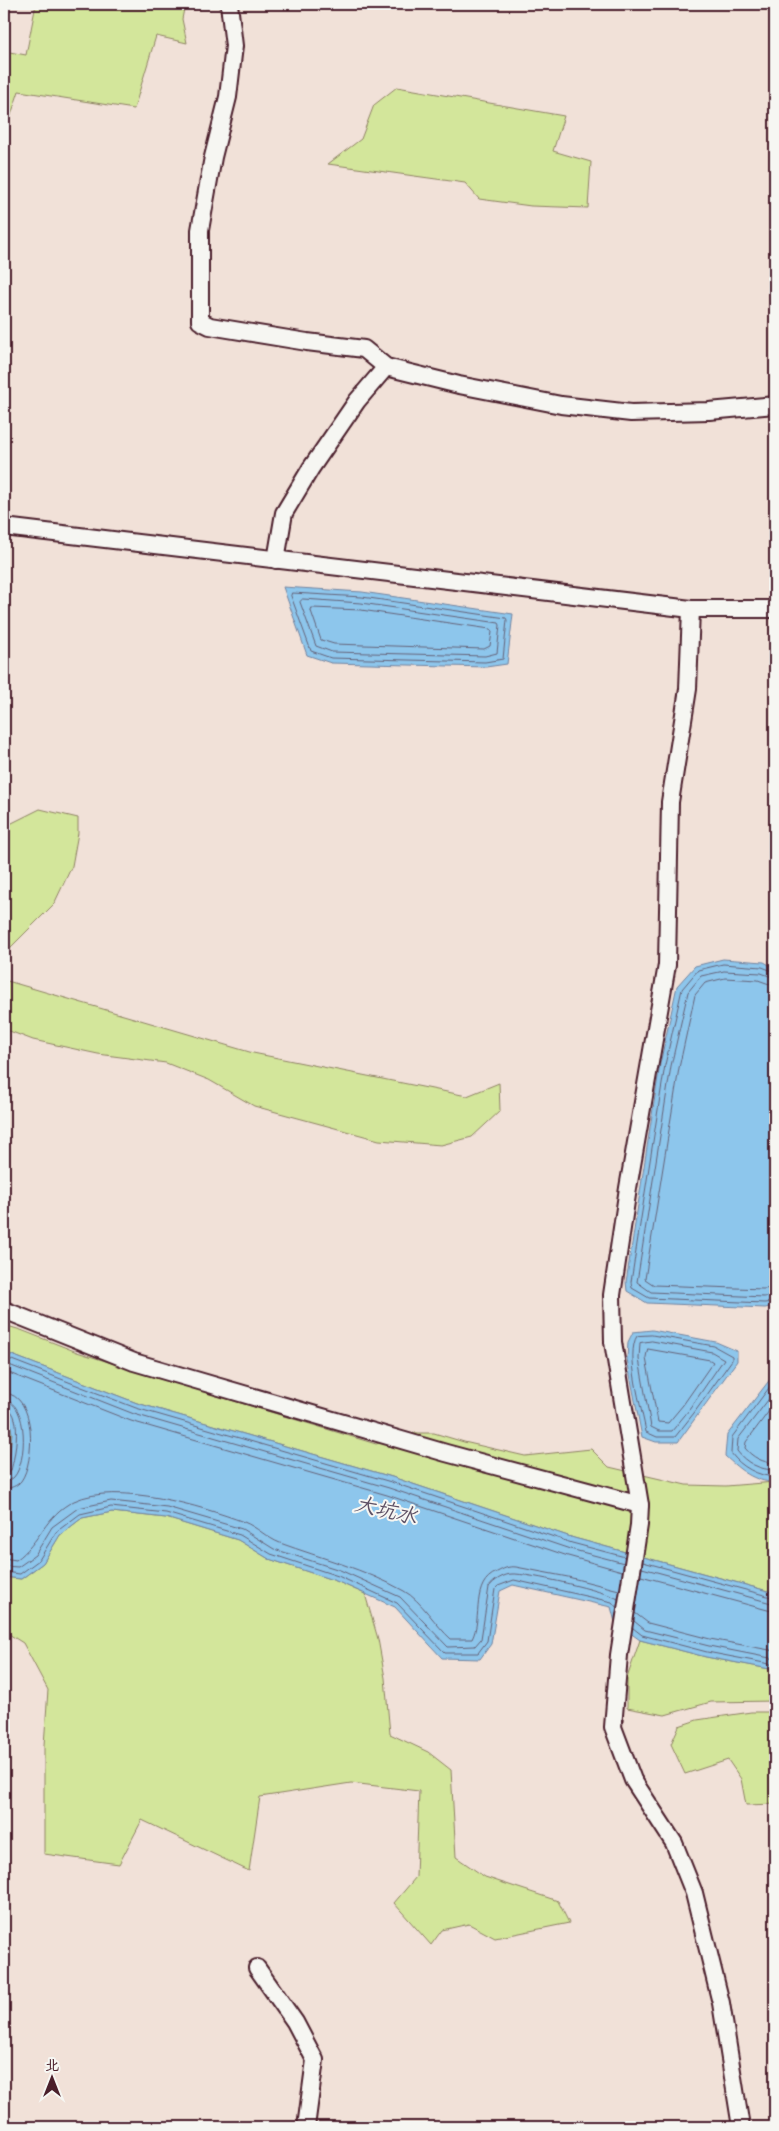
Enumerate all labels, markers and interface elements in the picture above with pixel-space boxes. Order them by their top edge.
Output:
water label: 大坑水 [352,1490,421,1530]
north arrow [28,2054,78,2104]
text: 北 [45,2057,59,2074]

